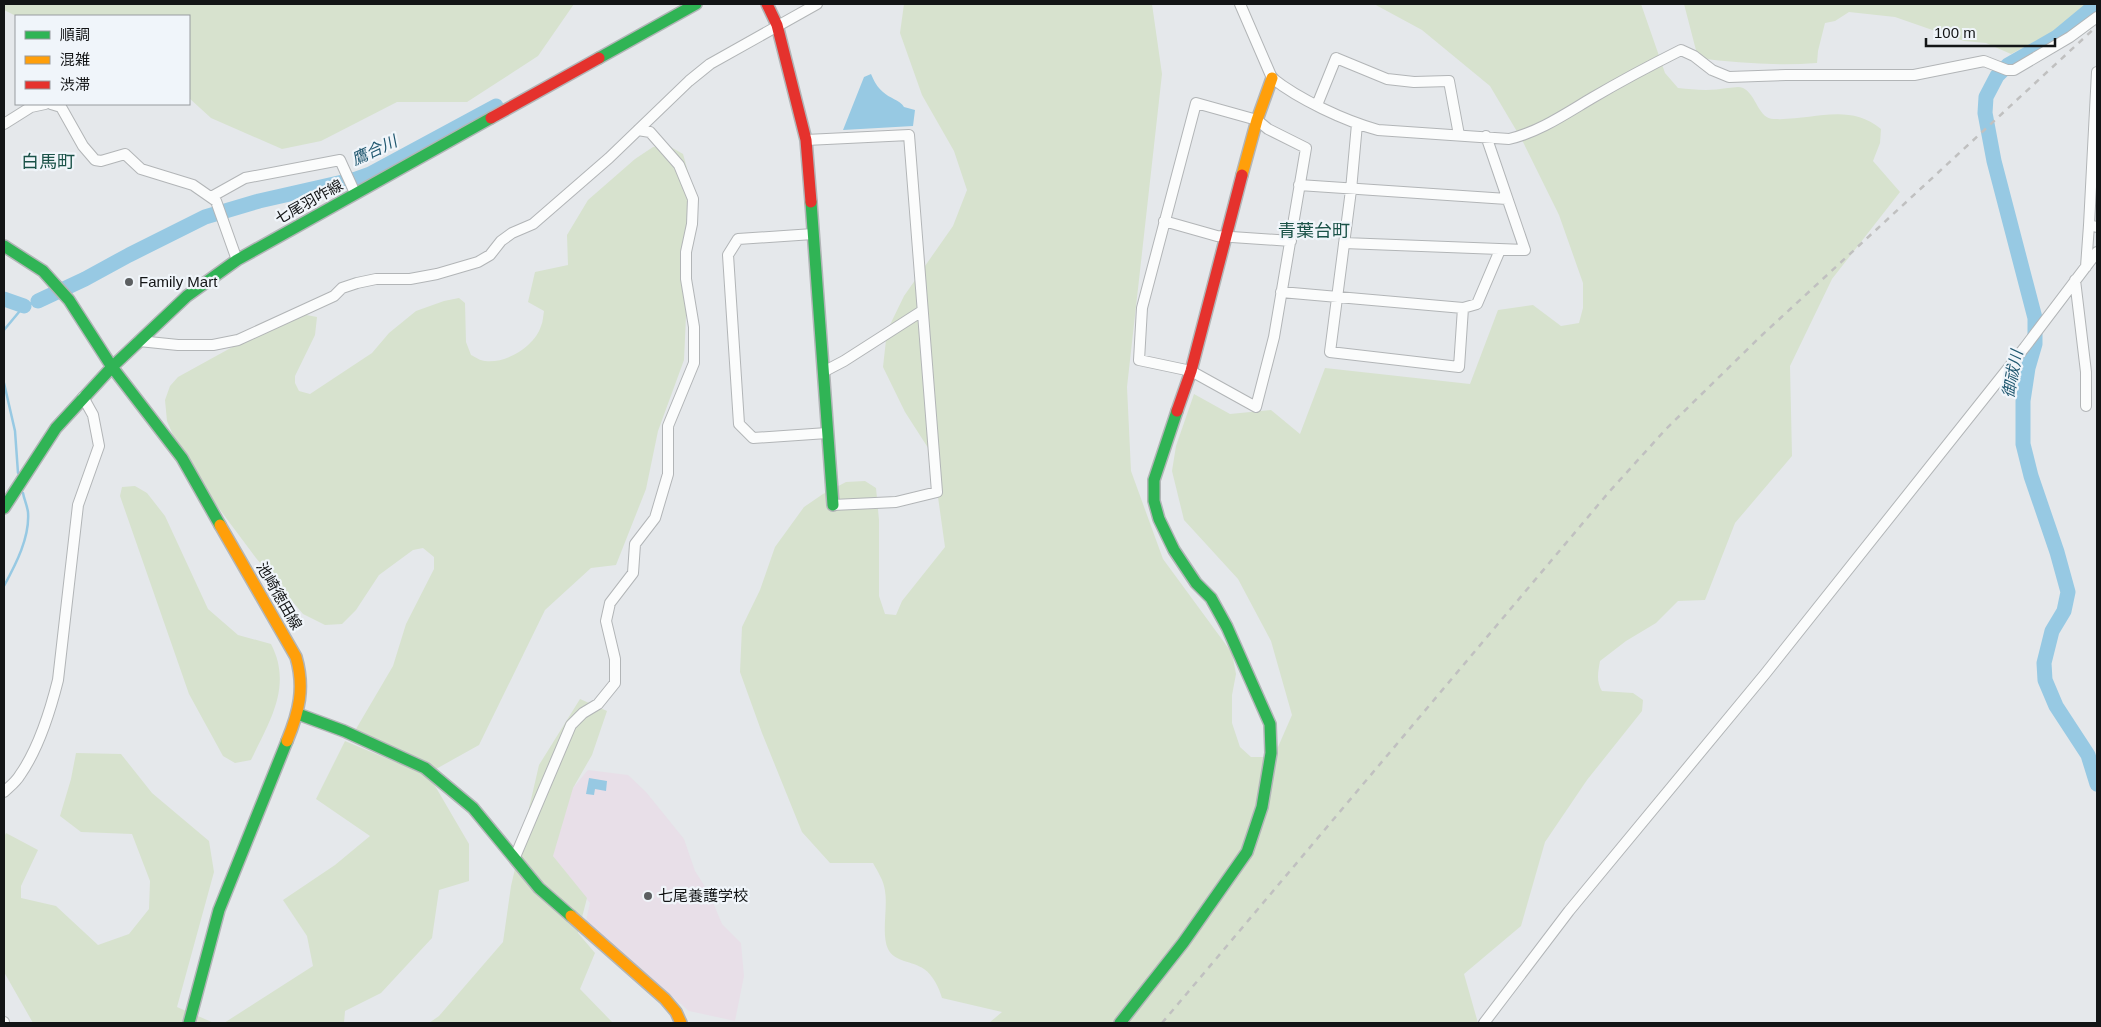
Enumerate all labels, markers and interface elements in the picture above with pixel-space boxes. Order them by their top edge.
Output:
legend [15,15,190,105]
scale bar [1926,15,2055,47]
text: 100 m [1934,24,1976,41]
text: 順調 [60,26,90,43]
text: 混雑 [60,51,90,68]
text: 渋滞 [60,76,90,93]
water label: 鷹合川 [349,132,401,168]
district label: 白馬町 [21,152,75,172]
street label: 七尾羽咋線 [272,176,346,227]
district label: 青葉台町 [1278,221,1350,241]
place label: Family Mart [139,273,218,290]
marker: Family Mart [123,276,135,288]
water label: 御祓川 [2000,347,2026,399]
street label: 池崎徳田線 [253,559,306,632]
place label: 七尾養護学校 [658,887,748,904]
marker: 七尾養護学校 [642,890,654,902]

